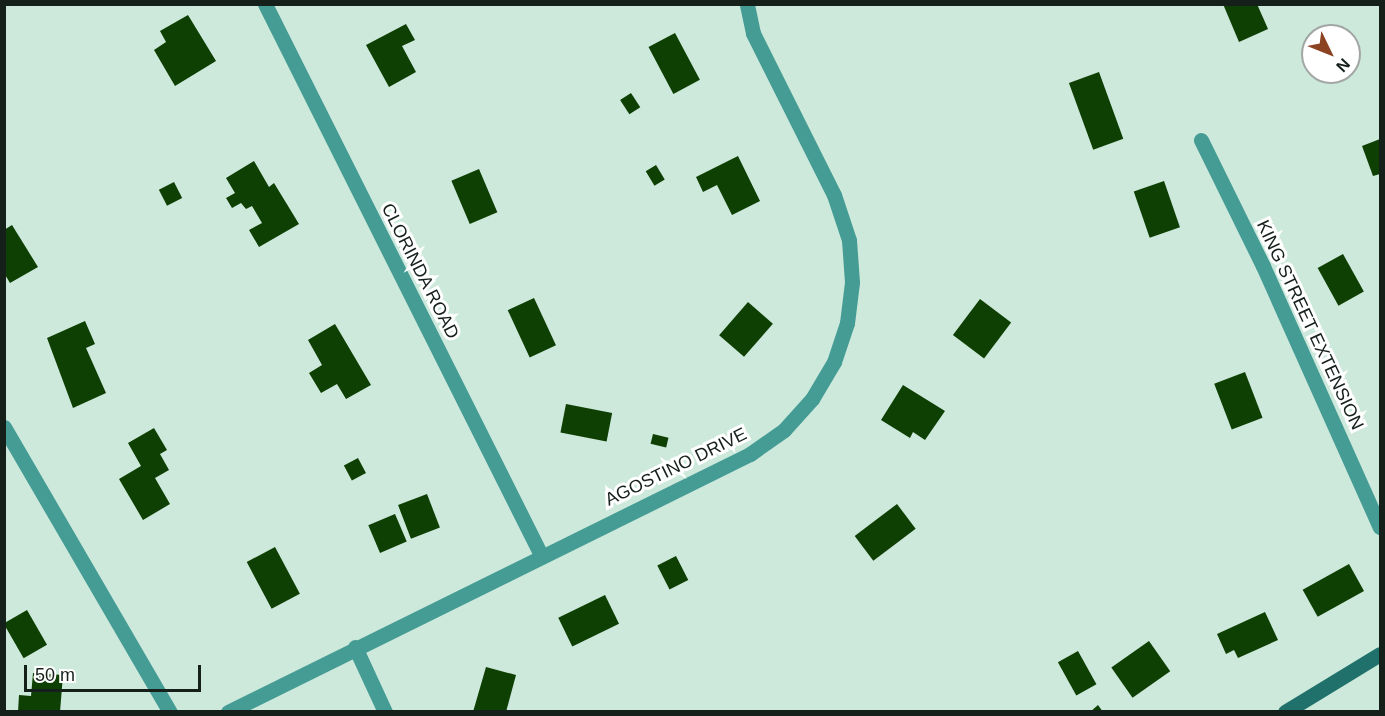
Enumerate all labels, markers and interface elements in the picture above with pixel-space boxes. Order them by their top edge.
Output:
north arrow [1301,24,1361,84]
text: N [1333,55,1353,75]
street label: CLORINDA ROAD [376,199,464,343]
street label: KING STREET EXTENSION [1252,217,1368,433]
street label: AGOSTINO DRIVE [602,423,750,511]
scale bar [27,653,204,691]
text: 50 m [35,665,75,685]

